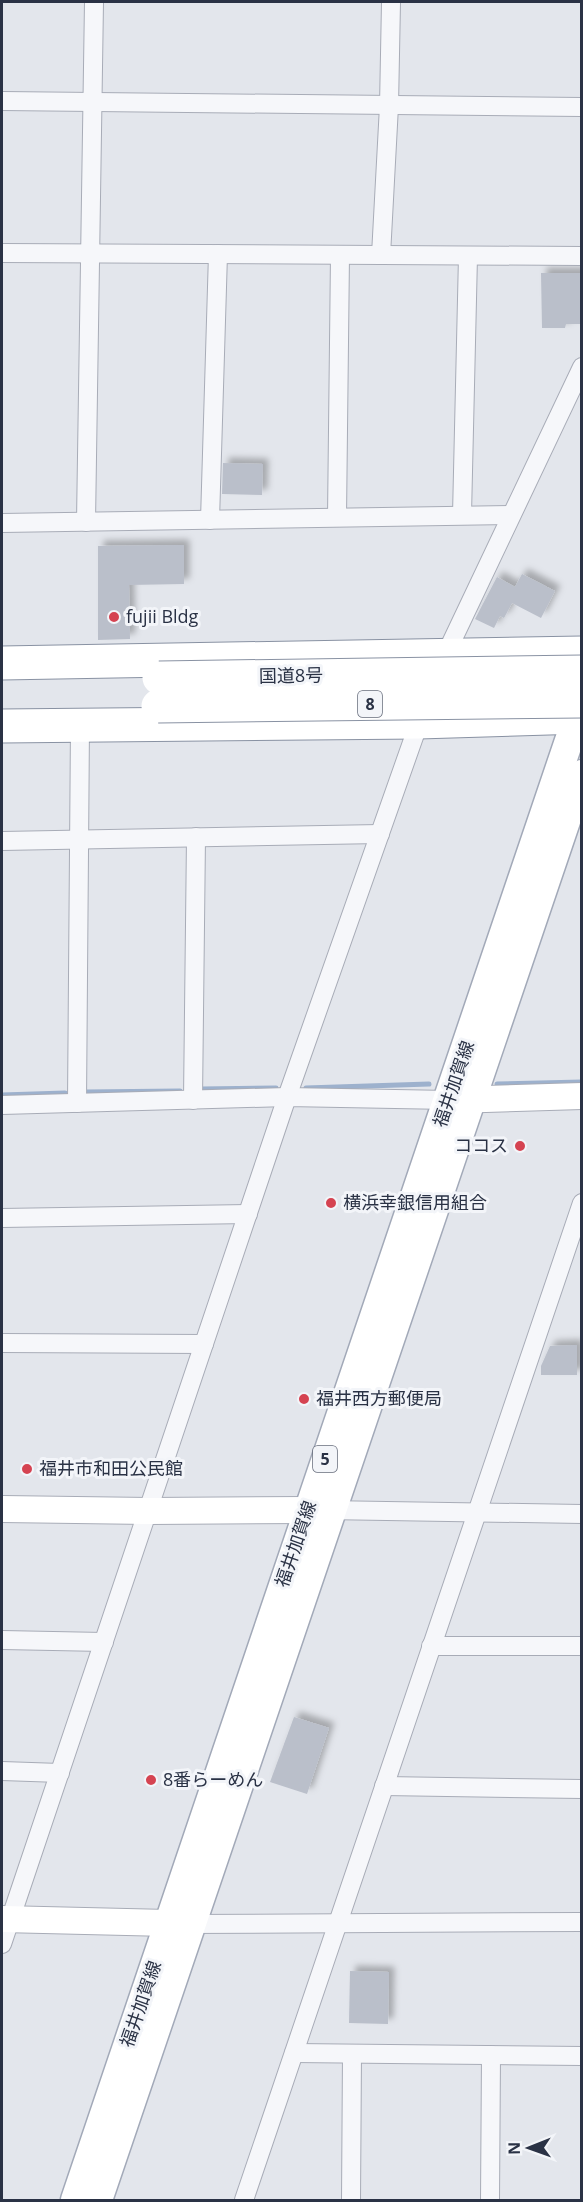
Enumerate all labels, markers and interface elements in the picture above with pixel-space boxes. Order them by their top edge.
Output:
place label: fujii Bldg [126,604,199,628]
marker: fujii Bldg [107,610,121,624]
street label: 国道8号 [259,662,323,688]
road number: 8 [358,691,382,717]
street label: 福井加賀線 [427,1037,479,1130]
place label: ココス [454,1133,508,1157]
marker: ココス [513,1139,527,1153]
place label: 横浜幸銀信用組合 [343,1190,487,1214]
marker: 横浜幸銀信用組合 [324,1196,338,1210]
place label: 福井西方郵便局 [316,1386,442,1410]
marker: 福井西方郵便局 [297,1392,311,1406]
road number: 5 [313,1446,337,1472]
place label: 福井市和田公民館 [39,1456,183,1480]
marker: 福井市和田公民館 [20,1462,34,1476]
street label: 福井加賀線 [269,1497,321,1590]
place label: 8番らーめん [163,1767,263,1791]
marker: 8番らーめん [144,1773,158,1787]
street label: 福井加賀線 [114,1957,166,2050]
north arrow [499,2118,559,2178]
text: N [503,2142,525,2155]

